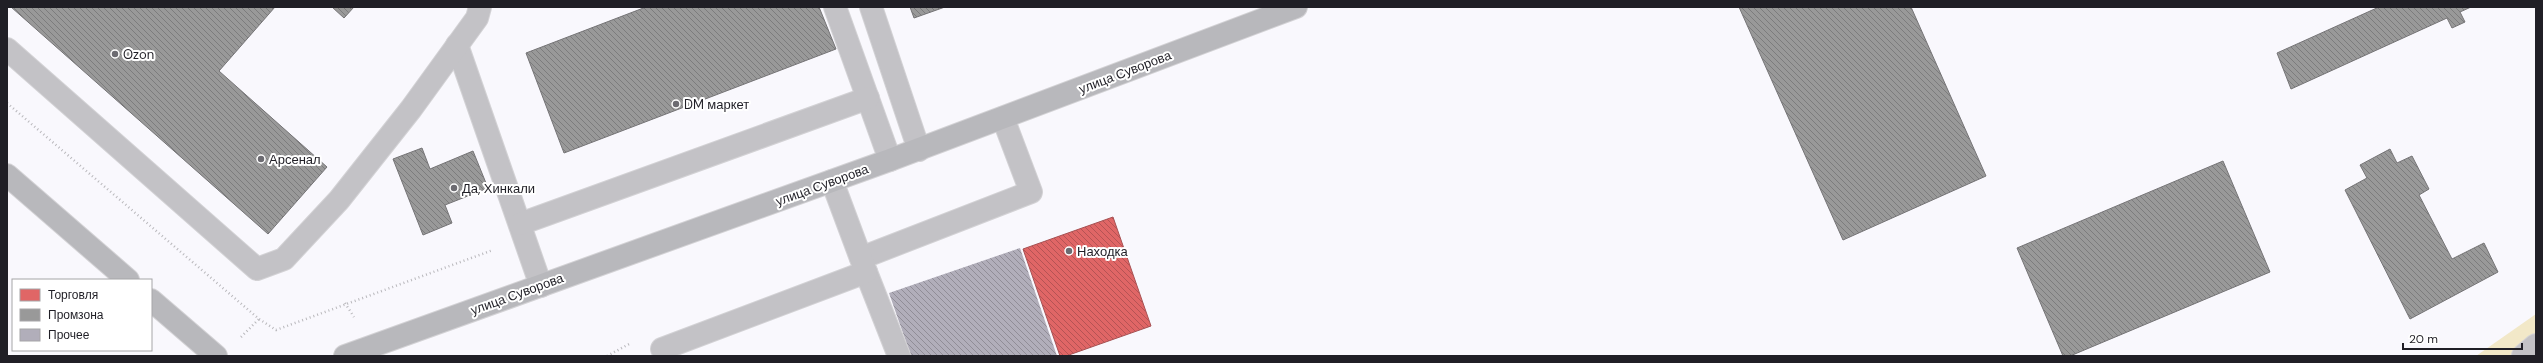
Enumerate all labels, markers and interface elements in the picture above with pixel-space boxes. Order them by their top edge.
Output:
place label: Ozon [123,46,154,63]
street label: улица Суворова [1076,46,1174,97]
marker: Ozon [110,49,120,59]
place label: DM маркет [684,96,749,113]
marker: DM маркет [671,99,681,109]
place label: Арсенал [269,151,321,168]
marker: Арсенал [256,154,266,164]
street label: улица Суворова [773,160,871,210]
place label: Да, Хинкали [462,180,535,197]
marker: Да, Хинкали [449,183,459,193]
place label: Находка [1077,243,1128,260]
marker: Находка [1064,246,1074,256]
street label: улица Суворова [468,269,566,319]
legend [12,279,152,351]
text: Торговля [48,287,98,303]
text: Промзона [48,307,104,323]
scale bar [2403,325,2522,351]
text: Прочее [48,327,90,343]
text: 20 m [2409,331,2438,347]

